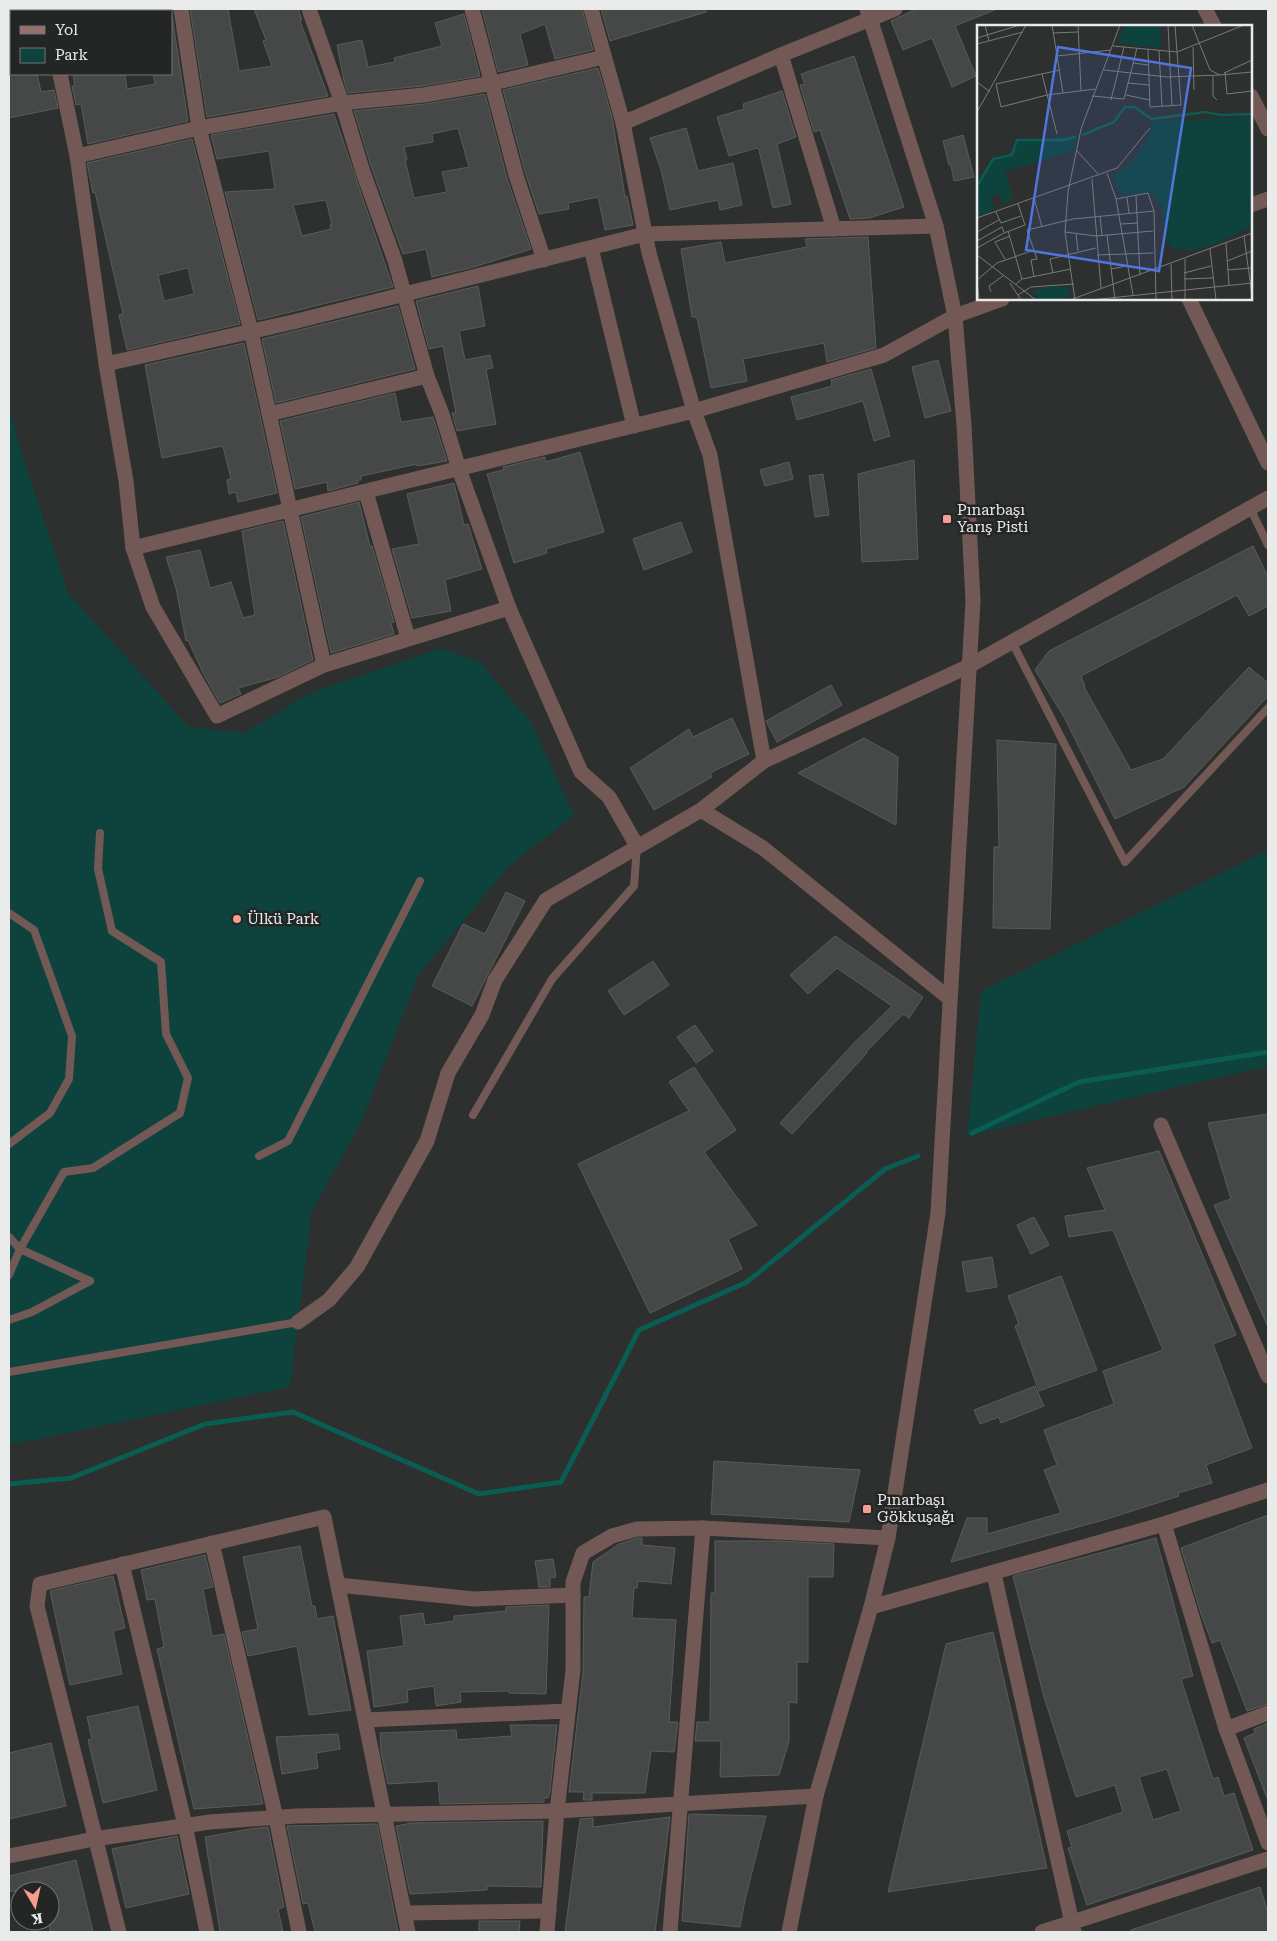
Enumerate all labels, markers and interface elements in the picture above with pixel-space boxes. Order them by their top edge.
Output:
legend [10,10,172,75]
text: Yol [55,21,78,39]
inset map [977,25,1252,300]
text: Park [55,46,89,64]
place label: Pınarbaşı Yarış Pisti [957,501,1028,536]
marker: Pınarbaşı Yarış Pisti [941,513,953,525]
place label: Ülkü Park [247,910,320,928]
marker: Ülkü Park [231,913,243,925]
place label: Pınarbaşı Gökkuşağı [877,1491,955,1526]
marker: Pınarbaşı Gökkuşağı [861,1503,873,1515]
north arrow [10,1881,60,1931]
text: K [30,1910,44,1928]

